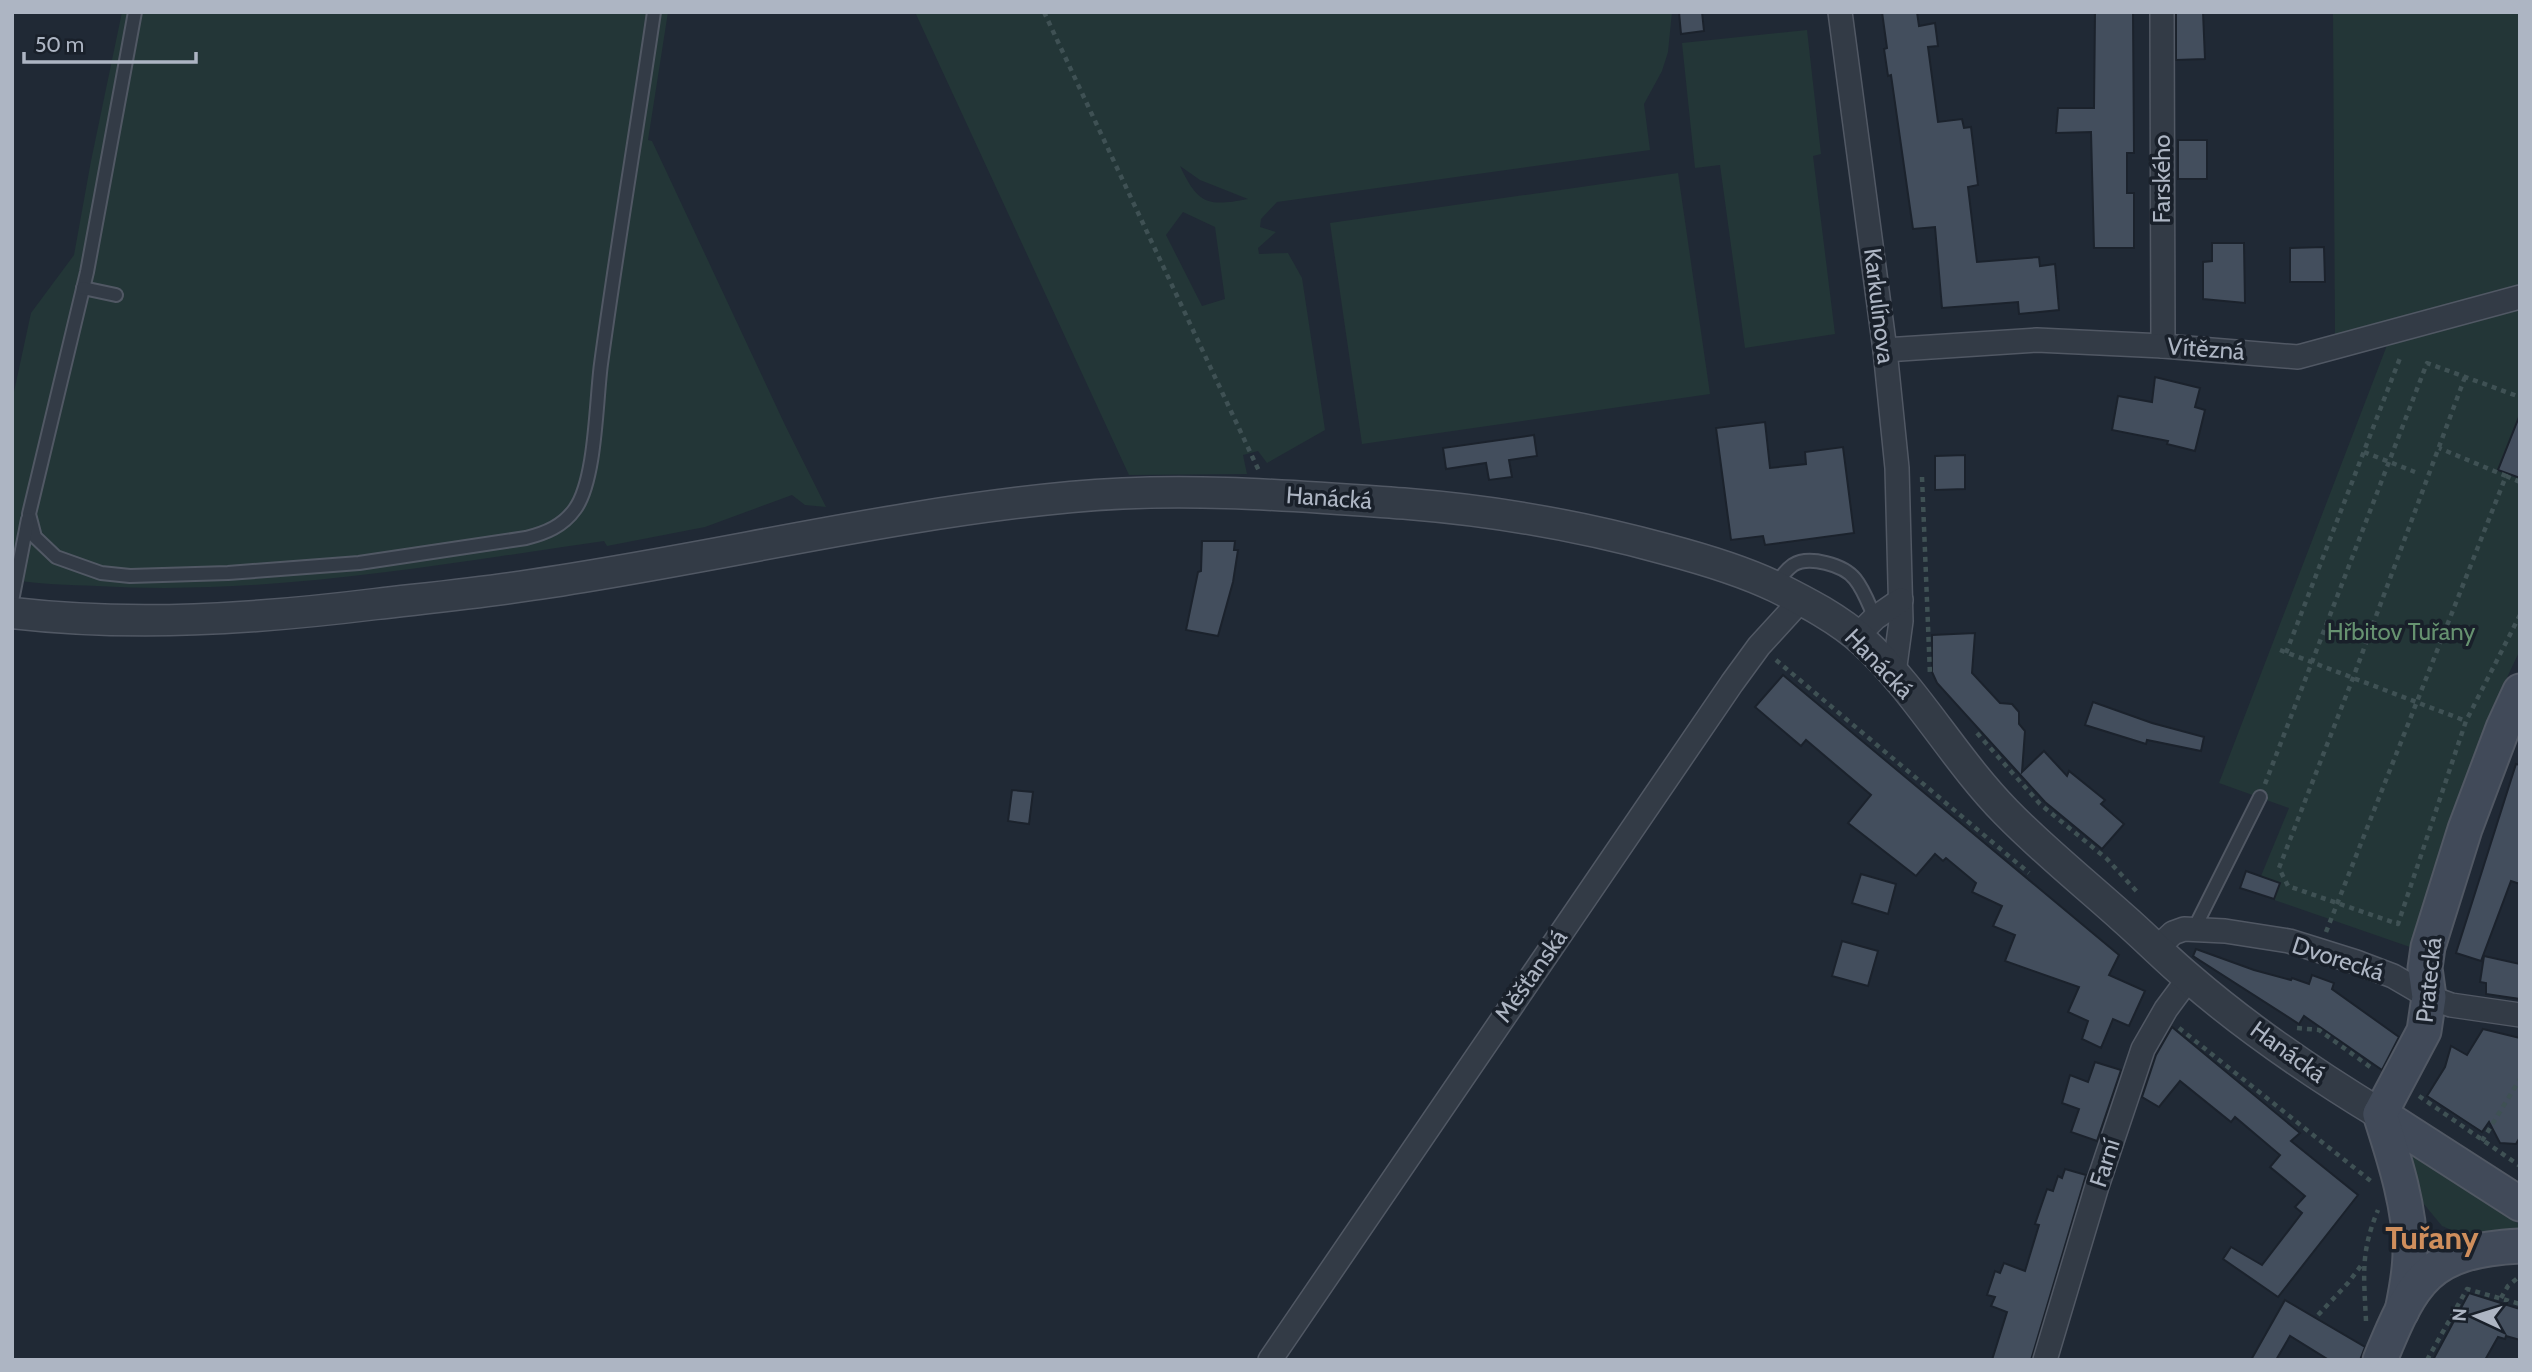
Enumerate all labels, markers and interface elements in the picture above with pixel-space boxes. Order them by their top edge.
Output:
scale bar [24,21,196,65]
text: 50 m [35,32,84,57]
street label: Farského [2147,135,2176,223]
street label: Karkulínova [1858,246,1901,366]
street label: Vítězná [2166,331,2246,366]
street label: Hanácká [1285,480,1374,515]
park label: Hřbitov Tuřany [2327,617,2475,646]
street label: Hanácká [1839,623,1920,705]
street label: Měšťanská [1488,923,1573,1028]
street label: Dvorecká [2289,930,2388,987]
street label: Pratecká [2410,935,2447,1024]
street label: Hanácká [2245,1015,2332,1089]
street label: Farní [2083,1135,2126,1191]
district label: Tuřany [2385,1218,2480,1257]
north arrow [2441,1281,2511,1351]
text: N [2448,1307,2471,1322]

